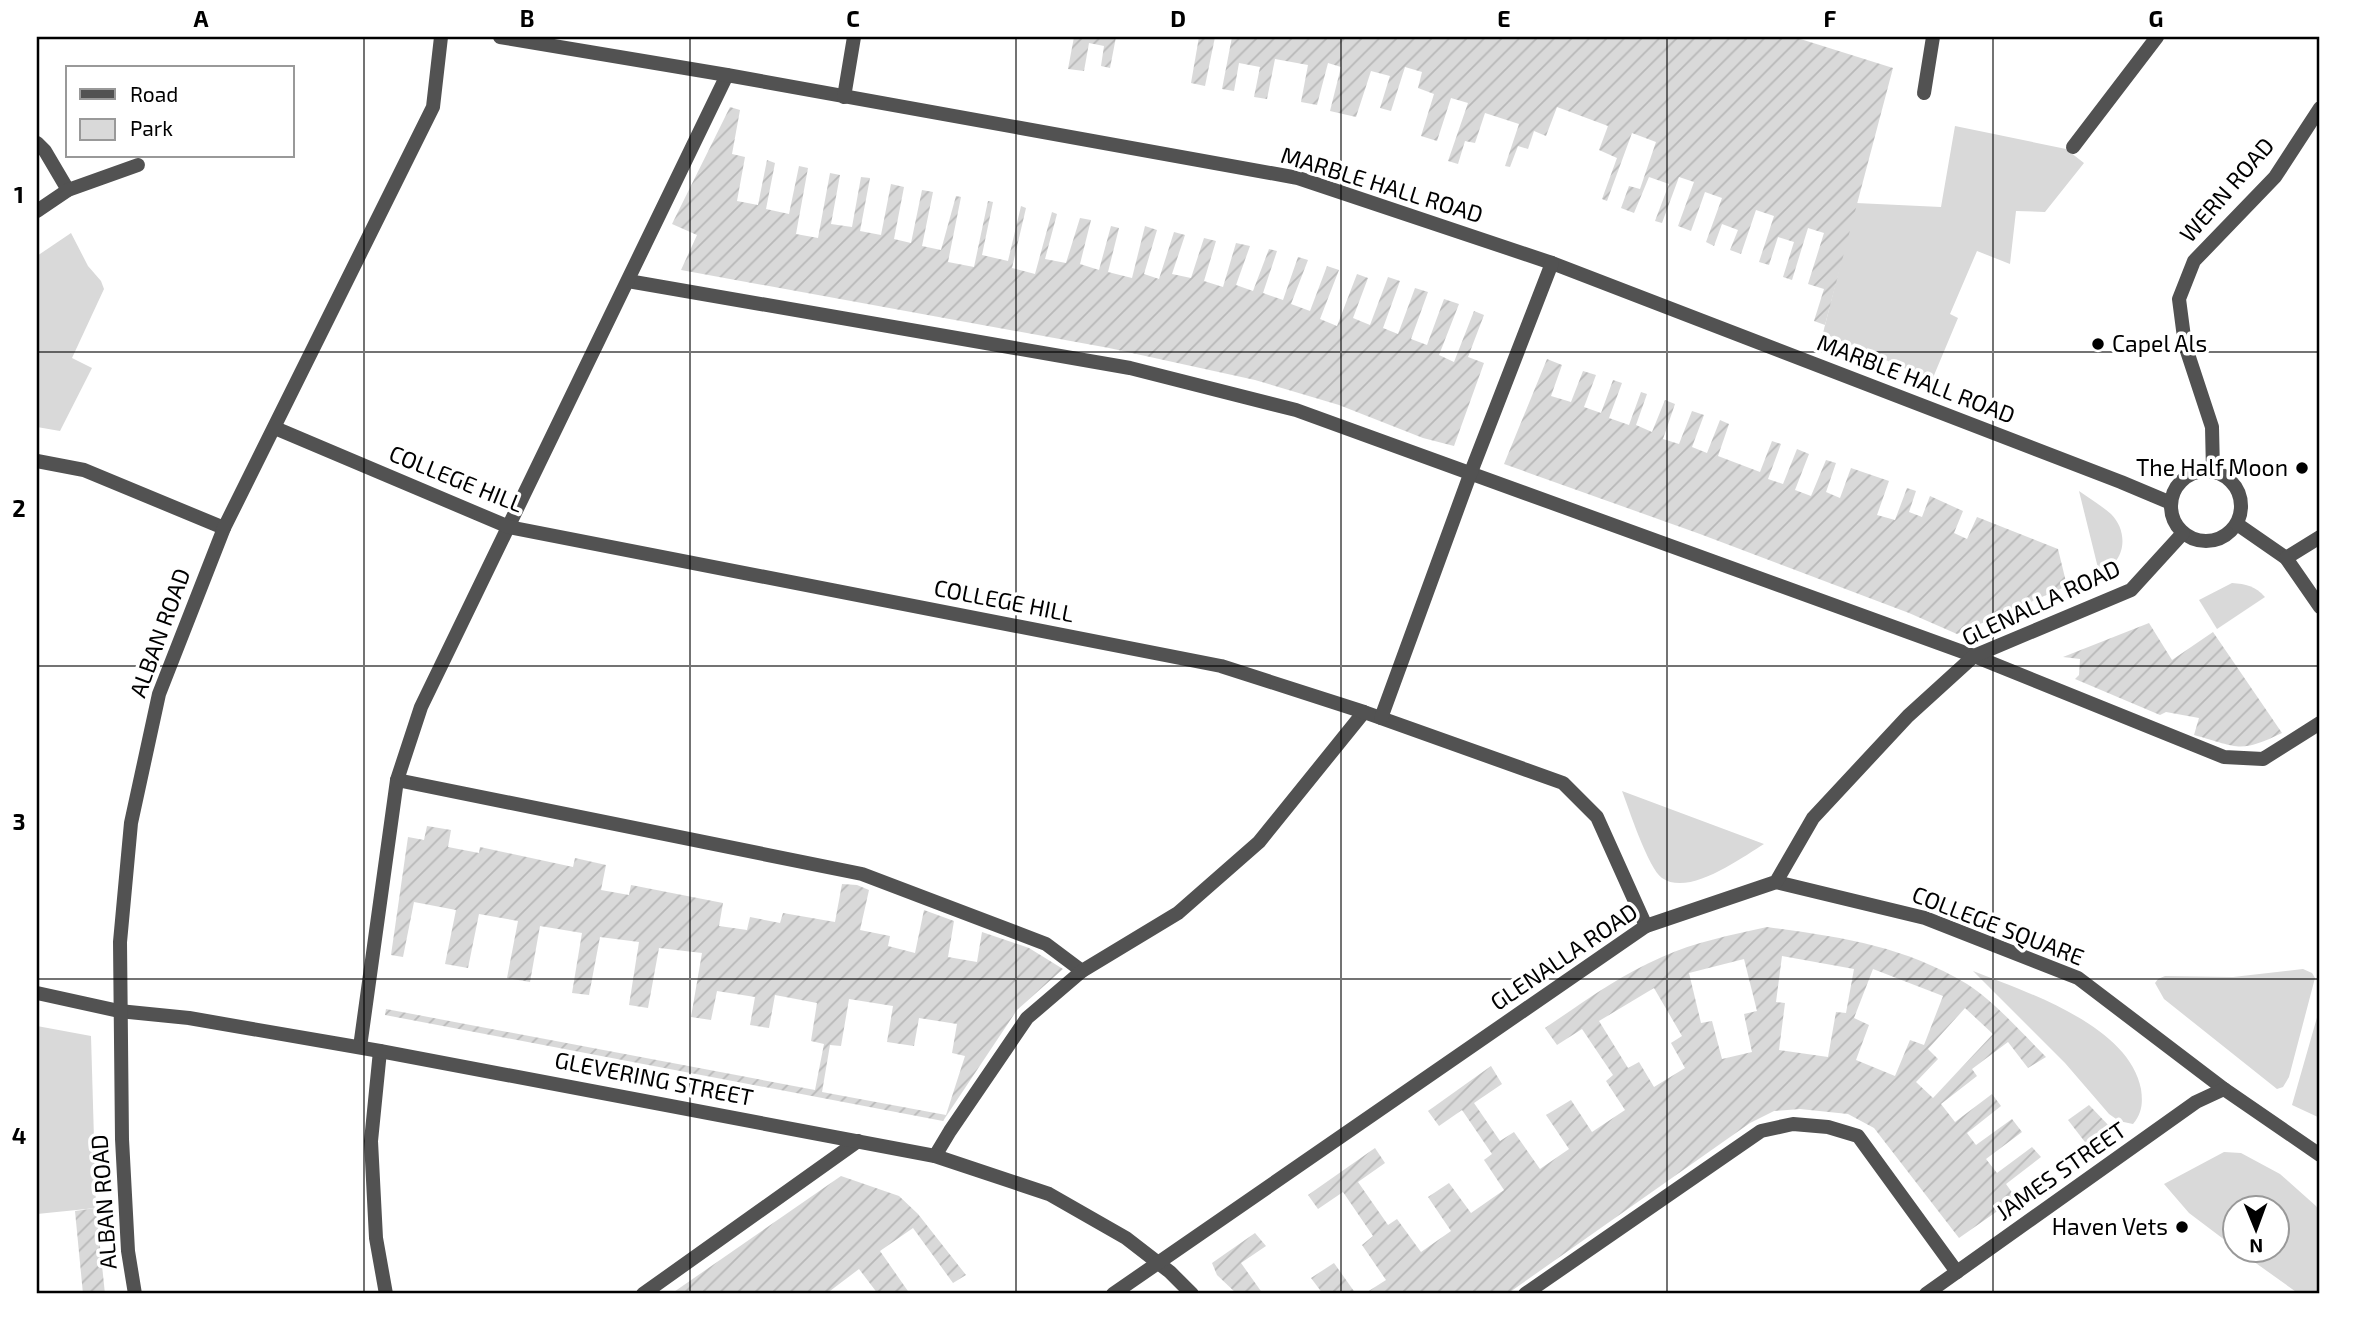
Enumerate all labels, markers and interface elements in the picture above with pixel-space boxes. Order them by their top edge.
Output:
text: A [193,4,209,32]
text: B [520,4,534,32]
text: C [846,4,860,32]
text: D [1170,4,1186,32]
text: E [1497,4,1511,32]
text: F [1824,4,1837,32]
text: G [2149,4,2163,32]
legend [66,66,294,158]
text: Road [130,81,178,106]
text: Park [130,115,173,140]
street label: WERN ROAD [2173,131,2279,247]
street label: MARBLE HALL ROAD [1278,140,1487,228]
text: 1 [14,180,24,208]
street label: MARBLE HALL ROAD [1813,327,2019,429]
place label: Capel Als [2112,329,2207,357]
marker: Capel Als [2090,336,2106,352]
street label: COLLEGE HILL [385,438,528,518]
place label: The Half Moon [2136,453,2288,481]
marker: The Half Moon [2294,460,2310,476]
text: 2 [12,494,26,522]
street label: GLENALLA ROAD [1957,553,2124,651]
street label: ALBAN ROAD [123,564,195,701]
street label: COLLEGE HILL [932,573,1077,627]
text: 3 [12,807,26,835]
street label: COLLEGE SQUARE [1908,879,2088,971]
street label: GLENALLA ROAD [1485,897,1642,1016]
street label: GLEVERING STREET [553,1045,756,1111]
street label: JAMES STREET [1990,1115,2131,1225]
text: 4 [12,1121,26,1149]
street label: ALBAN ROAD [84,1134,122,1270]
north arrow [2220,1194,2290,1264]
place label: Haven Vets [2052,1212,2168,1240]
marker: Haven Vets [2174,1219,2190,1235]
text: N [2249,1235,2263,1258]

